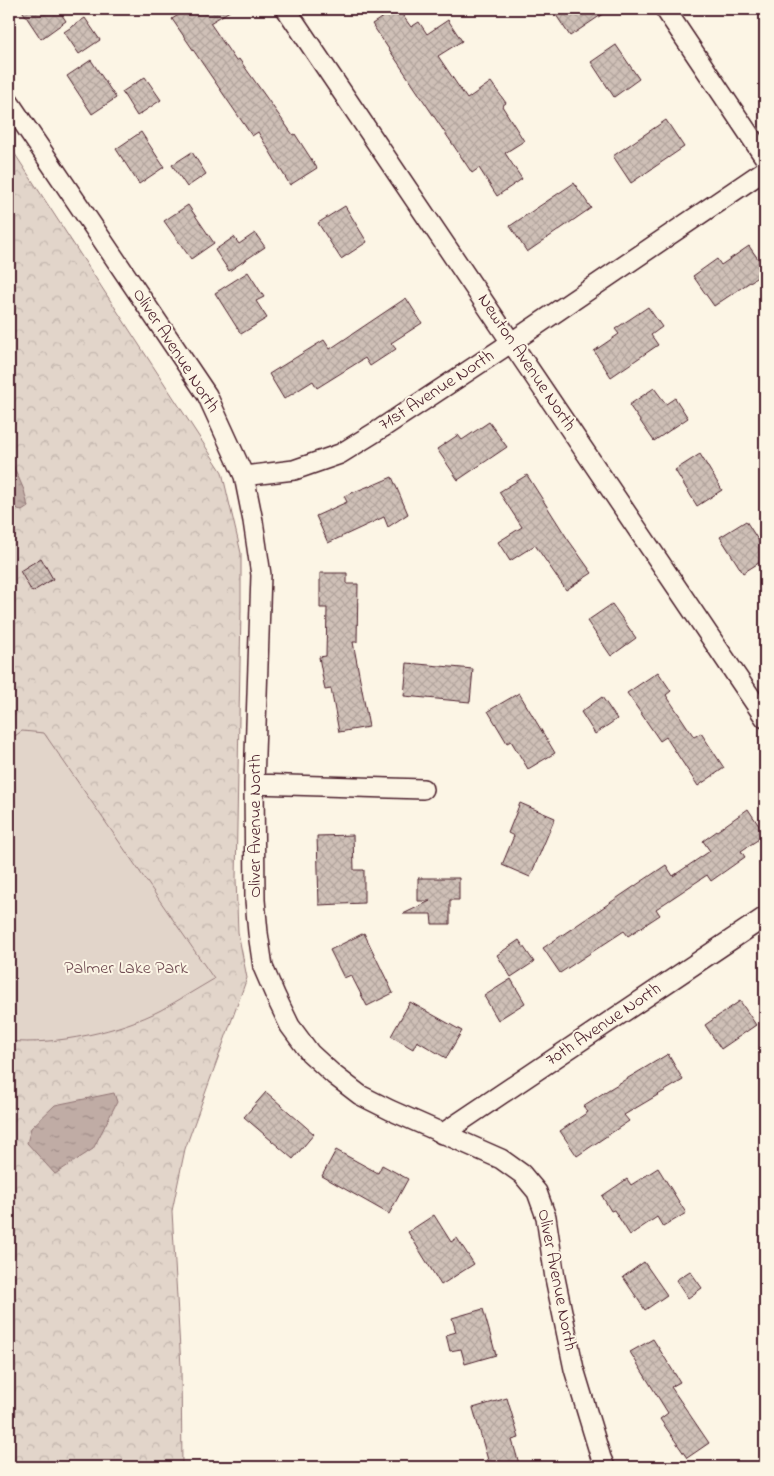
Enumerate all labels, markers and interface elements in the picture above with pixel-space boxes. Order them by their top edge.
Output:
street label: Oliver Avenue North [125,284,225,418]
street label: Newton Avenue North [470,289,582,437]
street label: 71st Avenue North [374,344,500,438]
street label: Oliver Avenue North [243,754,269,898]
park label: Palmer Lake Park [64,956,188,982]
street label: 70th Avenue North [541,977,667,1073]
street label: Oliver Avenue North [530,1207,582,1353]

